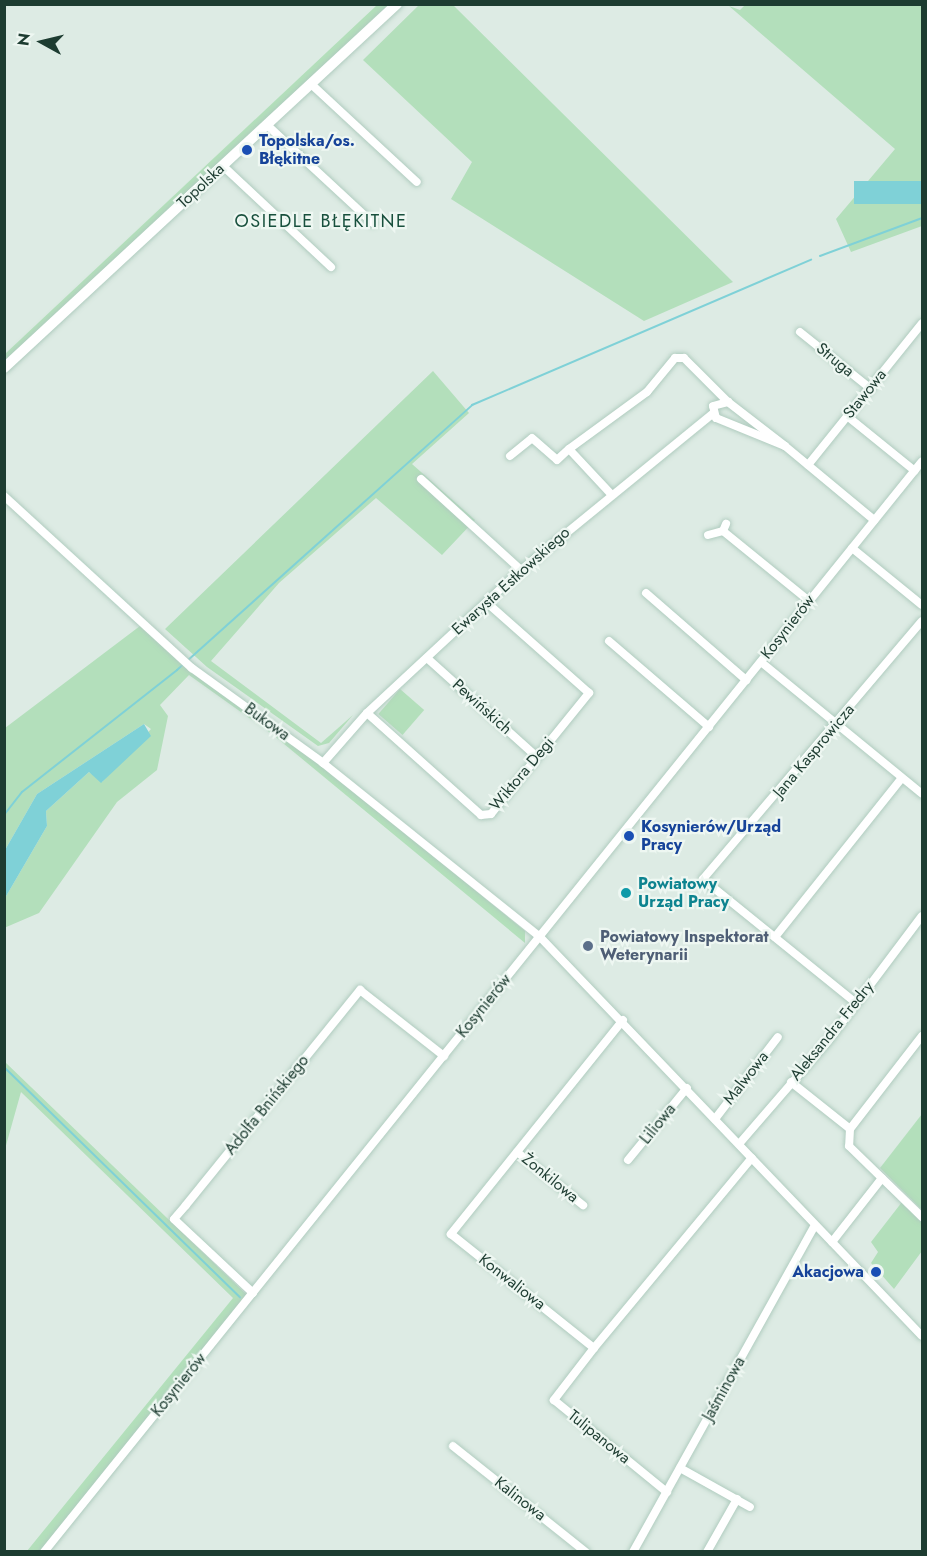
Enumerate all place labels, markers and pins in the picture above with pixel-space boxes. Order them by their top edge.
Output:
place label: Topolska/os. Błękitne [259,131,355,169]
marker: Topolska/os. Błękitne [240,143,254,157]
place label: Kosynierów/Urząd Pracy [641,817,781,855]
marker: Kosynierów/Urząd Pracy [622,829,636,843]
place label: Powiatowy Urząd Pracy [638,874,729,912]
marker: Powiatowy Urząd Pracy [619,886,633,900]
place label: Powiatowy Inspektorat Weterynarii [600,927,769,965]
marker: Powiatowy Inspektorat Weterynarii [581,939,595,953]
place label: Akacjowa [792,1262,864,1282]
marker: Akacjowa [869,1265,883,1279]

